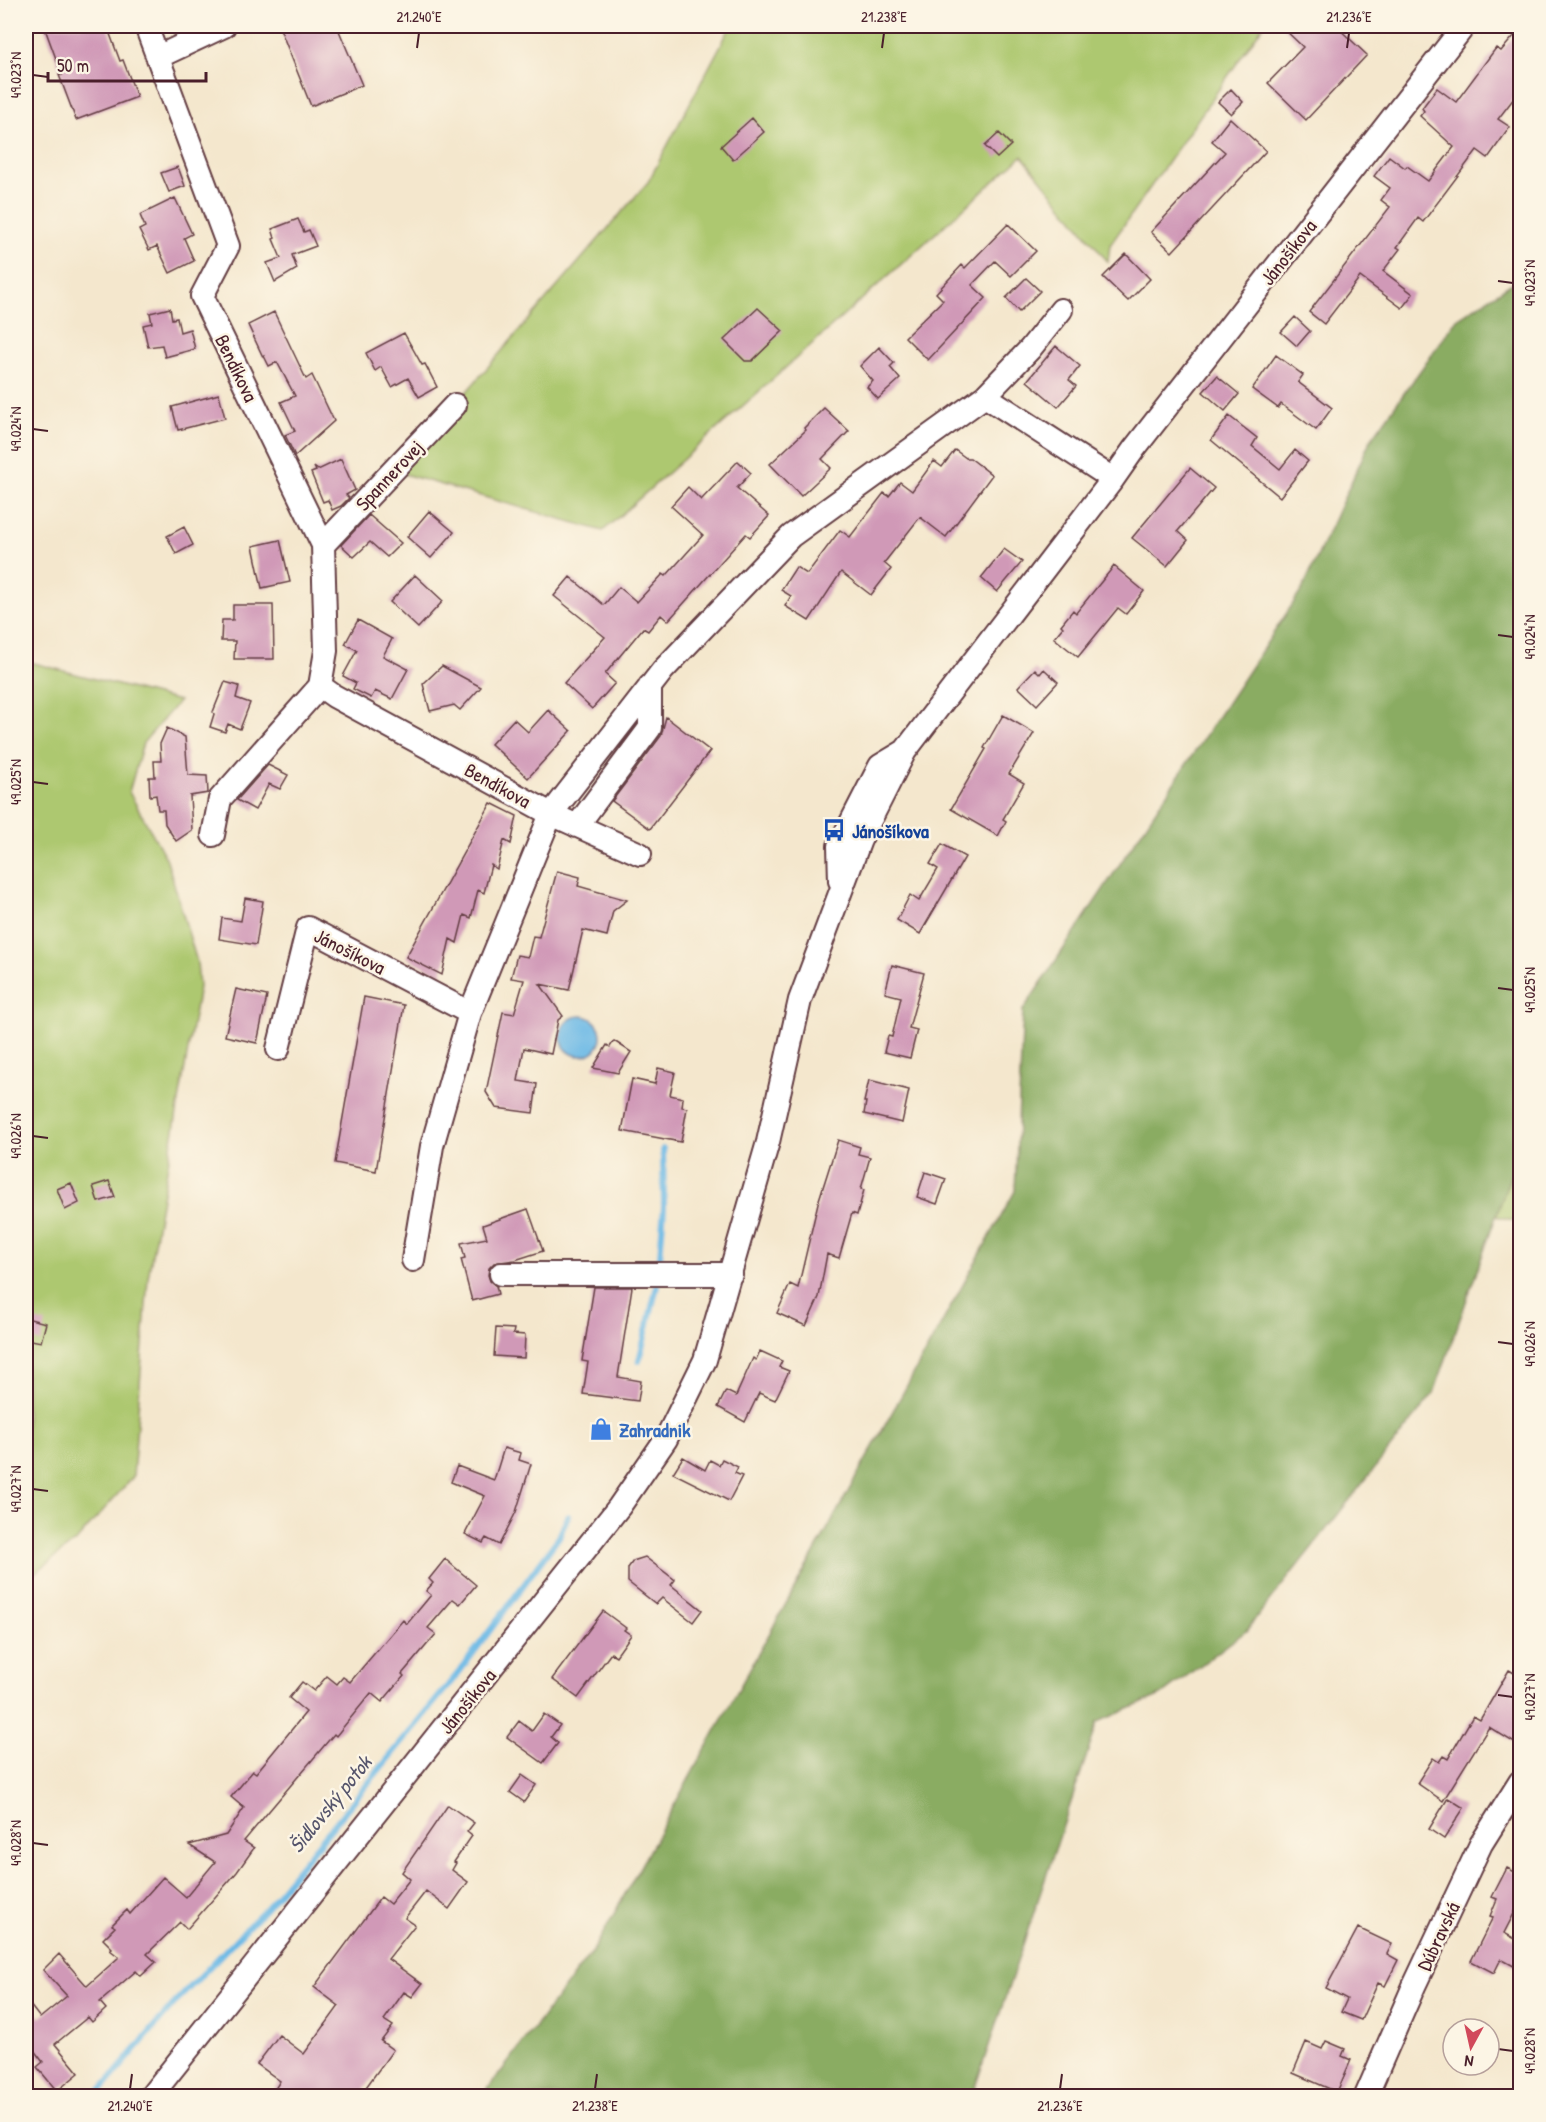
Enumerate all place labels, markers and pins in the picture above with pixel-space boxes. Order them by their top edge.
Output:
bus stop icon: Jánošíkova [821,817,847,843]
place label: Jánošíkova [852,817,929,844]
shop icon: Zahradnik [588,1416,614,1442]
place label: Zahradnik [619,1416,691,1443]

